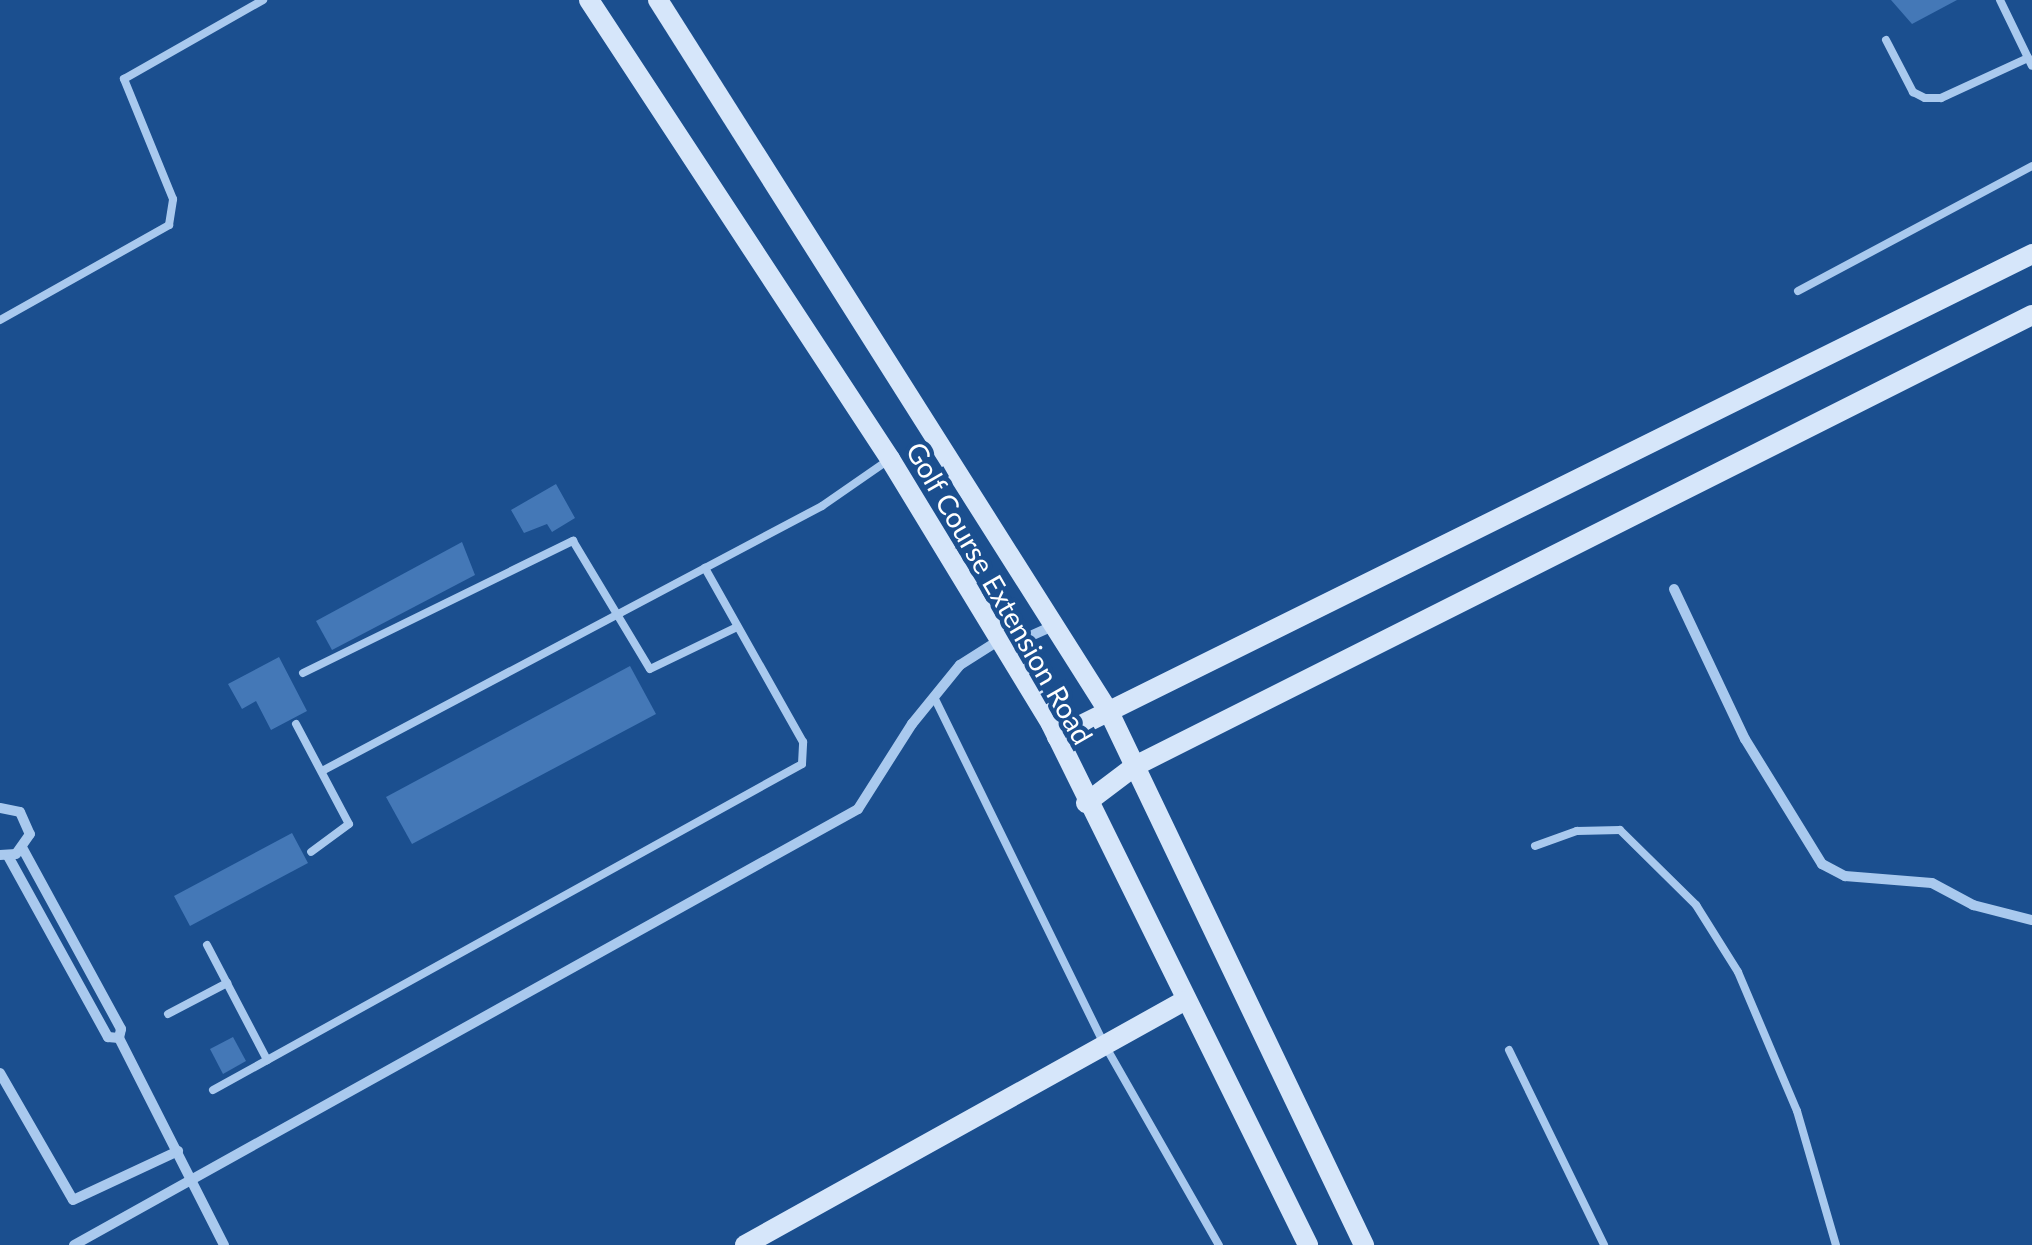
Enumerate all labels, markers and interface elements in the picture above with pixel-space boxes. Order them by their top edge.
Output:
street label: Golf Course Extension Road [899,436,1101,750]

